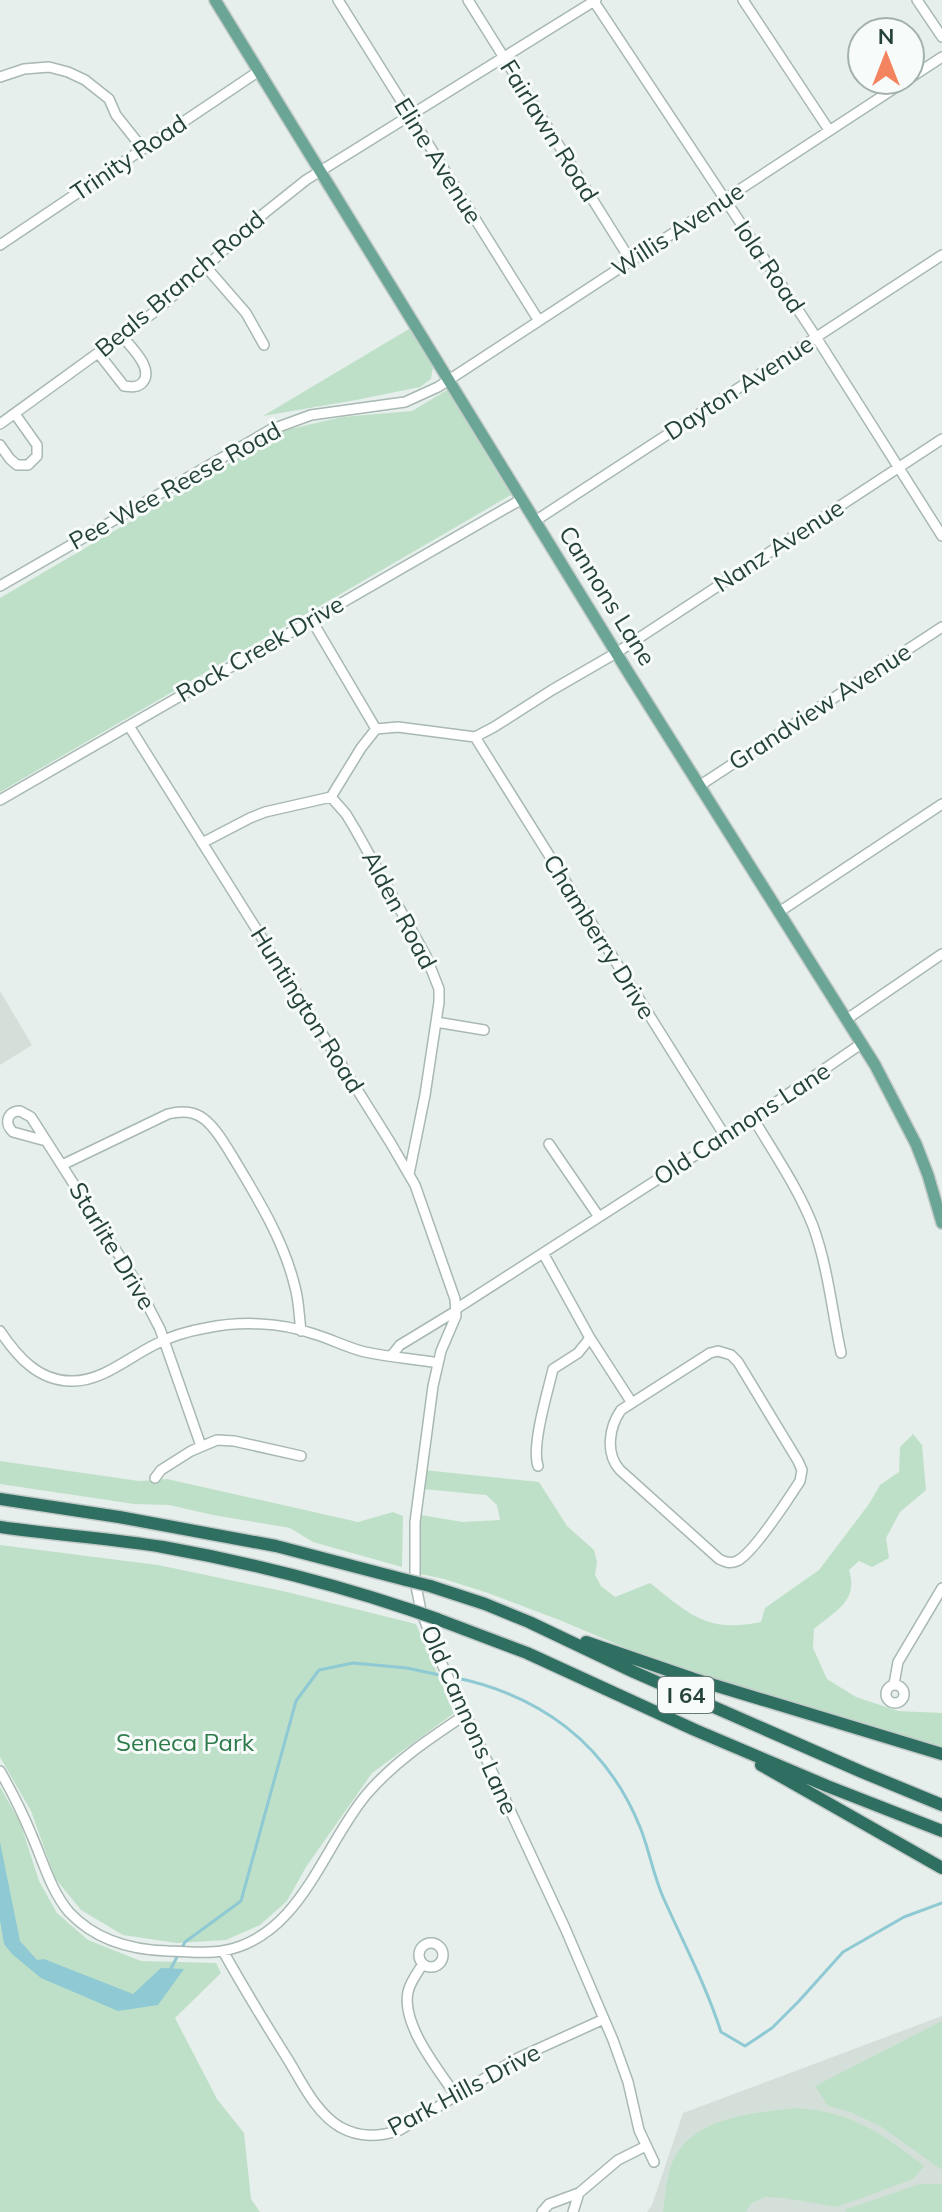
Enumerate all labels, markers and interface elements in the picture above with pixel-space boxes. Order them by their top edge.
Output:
north arrow [846,16,926,96]
text: N [878,22,894,50]
street label: Fairlawn Road [494,54,605,207]
street label: Eline Avenue [388,92,489,229]
street label: Trinity Road [65,107,192,207]
street label: Willis Avenue [606,175,749,283]
street label: Beals Branch Road [88,204,270,363]
street label: Iola Road [728,214,812,318]
street label: Dayton Avenue [659,328,818,446]
street label: Pee Wee Reese Road [63,414,286,556]
street label: Nanz Avenue [708,492,849,598]
street label: Cannons Lane [553,520,663,671]
street label: Rock Creek Drive [170,588,349,708]
street label: Grandview Avenue [723,636,916,776]
street label: Alden Road [356,845,444,974]
street label: Chamberry Drive [537,849,663,1024]
street label: Huntington Road [245,921,371,1098]
street label: Old Cannons Lane [648,1055,835,1191]
street label: Starlite Drive [63,1176,163,1315]
street label: Old Cannons Lane [415,1620,525,1819]
road number: I 64 [658,1677,714,1713]
park label: Seneca Park [116,1727,255,1757]
street label: Park Hills Drive [382,2036,545,2142]

